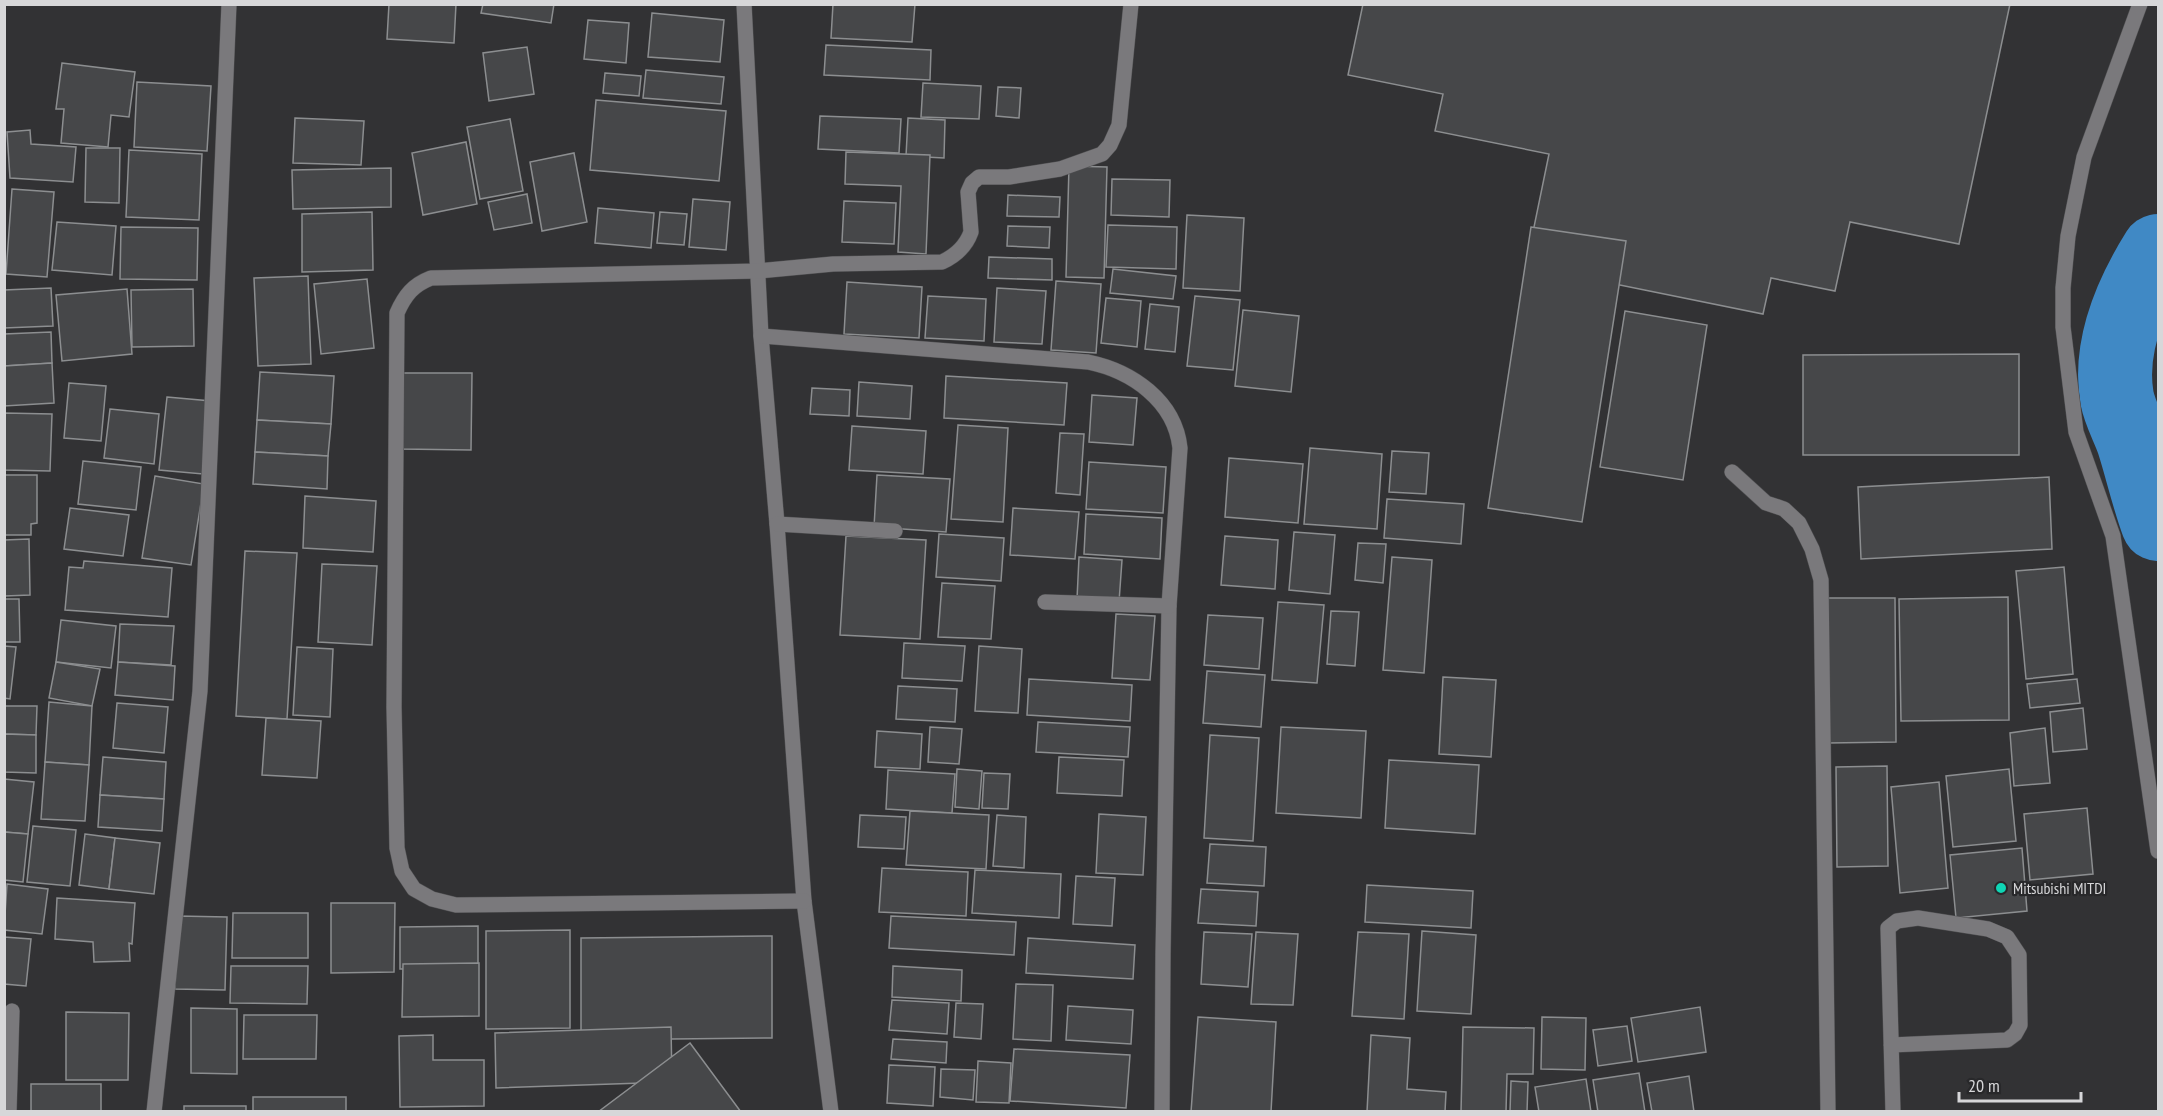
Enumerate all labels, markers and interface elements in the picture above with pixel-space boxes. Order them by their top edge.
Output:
place label: Mitsubishi MITDI [2013,878,2106,898]
marker: Mitsubishi MITDI [1994,881,2008,895]
scale bar [1959,1065,2080,1103]
text: 20 m [1968,1074,2000,1097]

